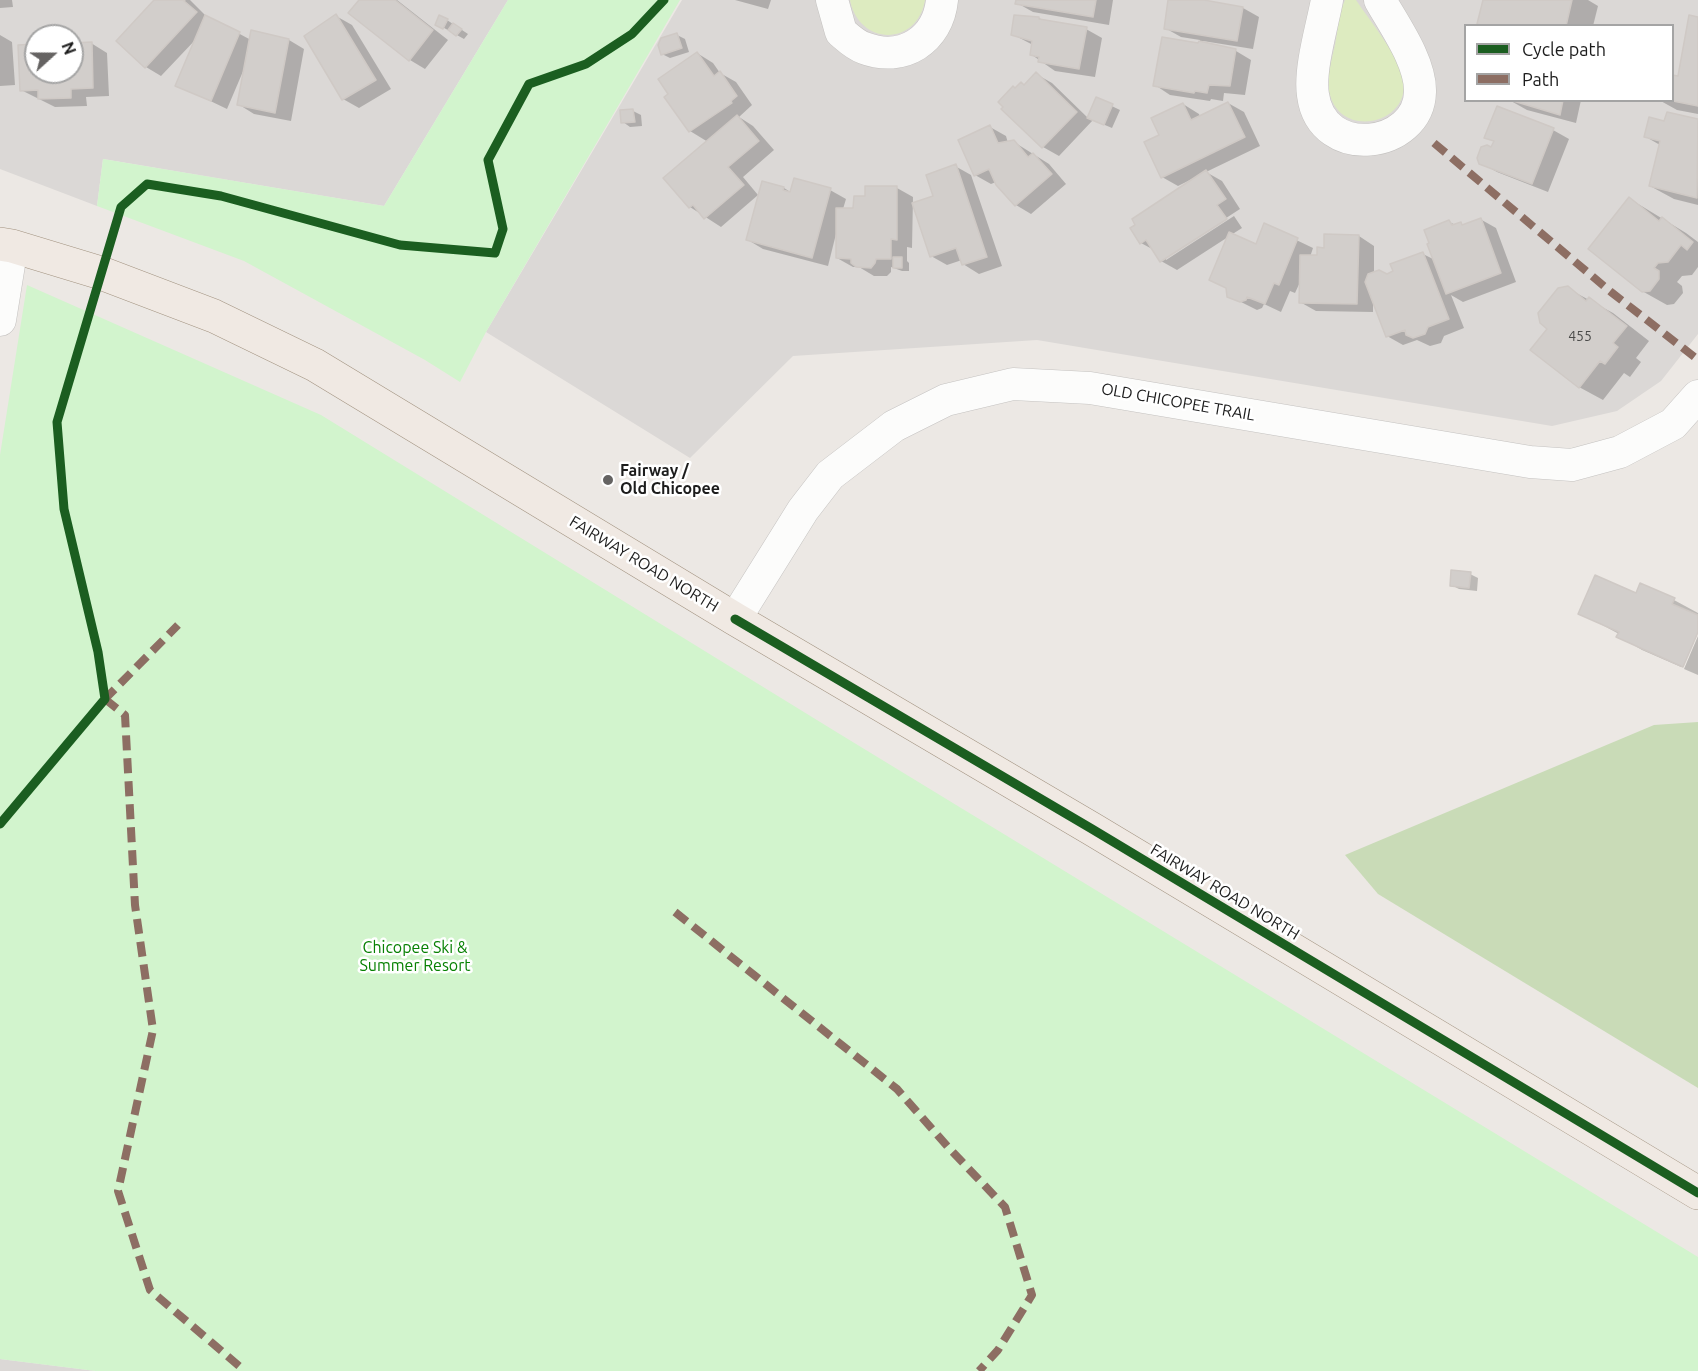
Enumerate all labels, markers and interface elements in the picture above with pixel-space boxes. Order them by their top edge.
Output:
north arrow [24,24,84,84]
legend [1464,24,1674,102]
text: N [58,39,79,57]
text: Cycle path [1522,39,1606,59]
text: Path [1522,69,1559,89]
house number: 455 [1568,328,1592,344]
street label: OLD CHICOPEE TRAIL [1100,379,1256,425]
place label: Fairway / Old Chicopee [620,461,720,499]
marker: Fairway / Old Chicopee [601,473,615,487]
street label: FAIRWAY ROAD NORTH [566,512,722,616]
street label: FAIRWAY ROAD NORTH [1147,840,1303,944]
park label: Chicopee Ski & Summer Resort [359,938,471,976]

